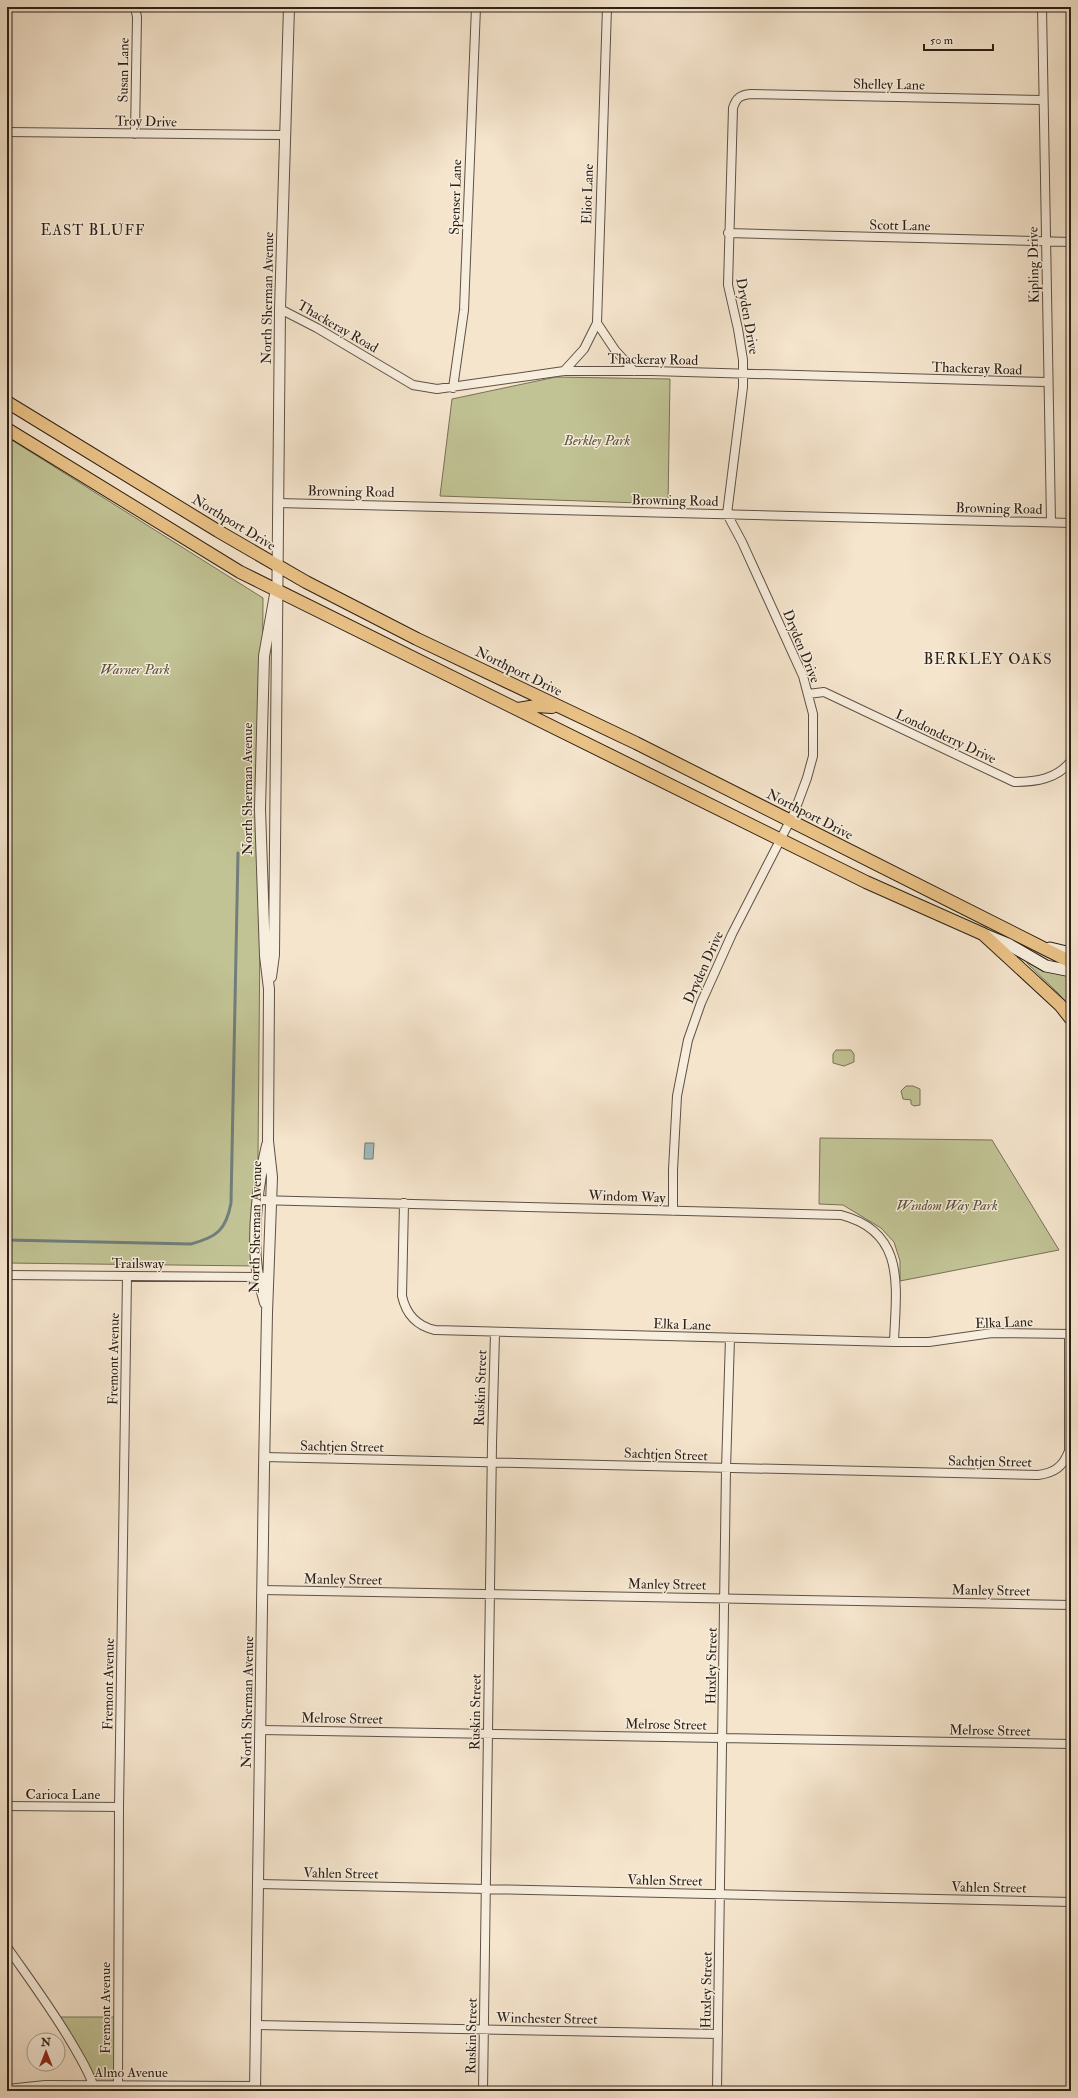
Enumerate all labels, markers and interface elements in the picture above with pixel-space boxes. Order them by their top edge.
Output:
scale bar [924,26,993,52]
text: 50 m [930,33,954,48]
street label: Susan Lane [114,37,133,102]
street label: Shelley Lane [853,75,925,95]
street label: Troy Drive [115,112,177,132]
street label: Spenser Lane [446,159,466,235]
street label: Eliot Lane [578,163,597,225]
street label: Scott Lane [869,216,931,235]
district label: EAST BLUFF [41,221,145,240]
street label: Kipling Drive [1024,226,1044,304]
street label: North Sherman Avenue [258,231,277,364]
street label: Dryden Drive [731,276,763,356]
street label: Thackeray Road [294,296,381,357]
street label: Thackeray Road [607,350,699,370]
street label: Thackeray Road [931,358,1023,380]
park label: Berkley Park [563,432,630,449]
street label: Browning Road [307,482,395,501]
street label: Northport Drive [188,491,279,555]
street label: Browning Road [631,491,719,510]
street label: Browning Road [955,499,1043,518]
street label: Dryden Drive [778,607,824,686]
street label: Northport Drive [472,643,565,701]
district label: BERKLEY OAKS [923,650,1053,669]
park label: Warner Park [100,661,170,678]
street label: Londonderry Drive [892,706,999,768]
street label: North Sherman Avenue [239,723,256,855]
street label: Northport Drive [763,785,856,844]
street label: Dryden Drive [680,928,728,1007]
street label: North Sherman Avenue [246,1160,265,1293]
street label: Windom Way [587,1187,667,1207]
park label: Windom Way Park [896,1197,998,1214]
street label: Trailsway [112,1255,165,1273]
street label: Fremont Avenue [104,1313,123,1405]
street label: Elka Lane [975,1313,1033,1332]
street label: Elka Lane [653,1315,711,1334]
street label: Ruskin Street [471,1349,490,1426]
street label: Sachtjen Street [300,1437,385,1456]
street label: Sachtjen Street [624,1445,709,1464]
street label: Sachtjen Street [948,1452,1033,1471]
street label: Manley Street [303,1570,383,1590]
street label: Manley Street [627,1575,707,1595]
street label: Manley Street [951,1581,1031,1601]
street label: Huxley Street [702,1627,722,1705]
street label: North Sherman Avenue [238,1635,257,1768]
street label: Fremont Avenue [99,1638,118,1730]
street label: Ruskin Street [466,1673,485,1750]
street label: Melrose Street [301,1709,384,1728]
street label: Melrose Street [625,1715,708,1734]
street label: Melrose Street [949,1721,1032,1740]
street label: Carioca Lane [26,1786,101,1803]
street label: Vahlen Street [303,1864,379,1883]
street label: Vahlen Street [627,1871,703,1890]
street label: Vahlen Street [951,1878,1027,1897]
street label: Huxley Street [697,1951,717,2029]
street label: Fremont Avenue [97,1962,114,2054]
street label: Ruskin Street [462,1997,481,2074]
street label: Winchester Street [495,2009,598,2028]
north arrow [26,2032,66,2072]
text: N [40,2036,52,2049]
street label: Almo Avenue [93,2064,168,2081]

